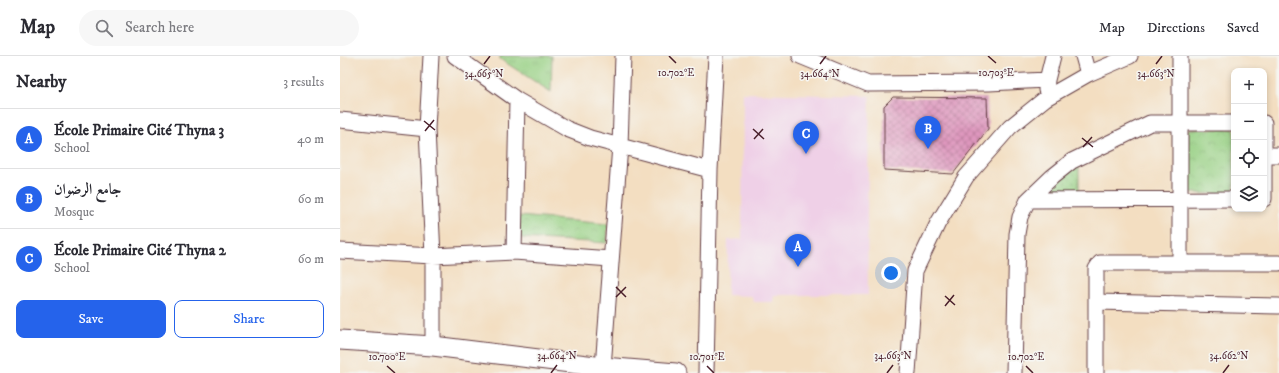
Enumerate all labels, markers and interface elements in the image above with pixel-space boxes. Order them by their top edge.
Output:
search box [79,10,359,46]
text: Map [20,16,55,39]
icon: search [93,17,115,39]
text: Search here [125,18,194,37]
text: Map [1099,19,1125,37]
text: Directions [1147,19,1205,37]
text: Saved [1227,19,1259,37]
text: 10.702°E [658,67,694,79]
text: 10.703°E [978,67,1014,79]
text: 34.665°N [465,68,503,80]
text: 34.664°N [800,68,840,80]
text: 34.663°N [1137,68,1175,80]
map controls [1231,68,1267,212]
button: + [1231,68,1267,104]
text: Nearby [16,71,66,93]
text: 3 results [283,74,324,90]
button: − [1231,104,1267,140]
pin: B [915,116,941,149]
text: École Primaire Cité Thyna 3 [54,121,224,140]
pin: C [793,121,819,154]
text: A [25,131,33,147]
text: 40 m [297,131,324,147]
text: School [54,140,90,156]
button: locate [1231,140,1267,176]
button: layers [1231,176,1267,212]
text: جامع الرضوان [54,180,121,199]
text: B [25,191,33,207]
text: 60 m [298,191,324,207]
text: Mosque [54,204,94,220]
pin: A [785,234,811,267]
text: École Primaire Cité Thyna 2 [54,241,226,260]
text: C [25,251,33,267]
text: 60 m [298,251,324,267]
text: School [54,260,90,276]
your location [881,263,901,283]
button: Save [16,300,166,338]
button: Share [174,300,324,338]
text: 34.664°N [537,350,577,362]
text: 34.663°N [874,350,912,362]
text: 34.662°N [1210,350,1248,362]
text: 10.700°E [368,351,406,363]
text: 10.701°E [689,351,725,363]
text: 10.702°E [1008,351,1044,363]

